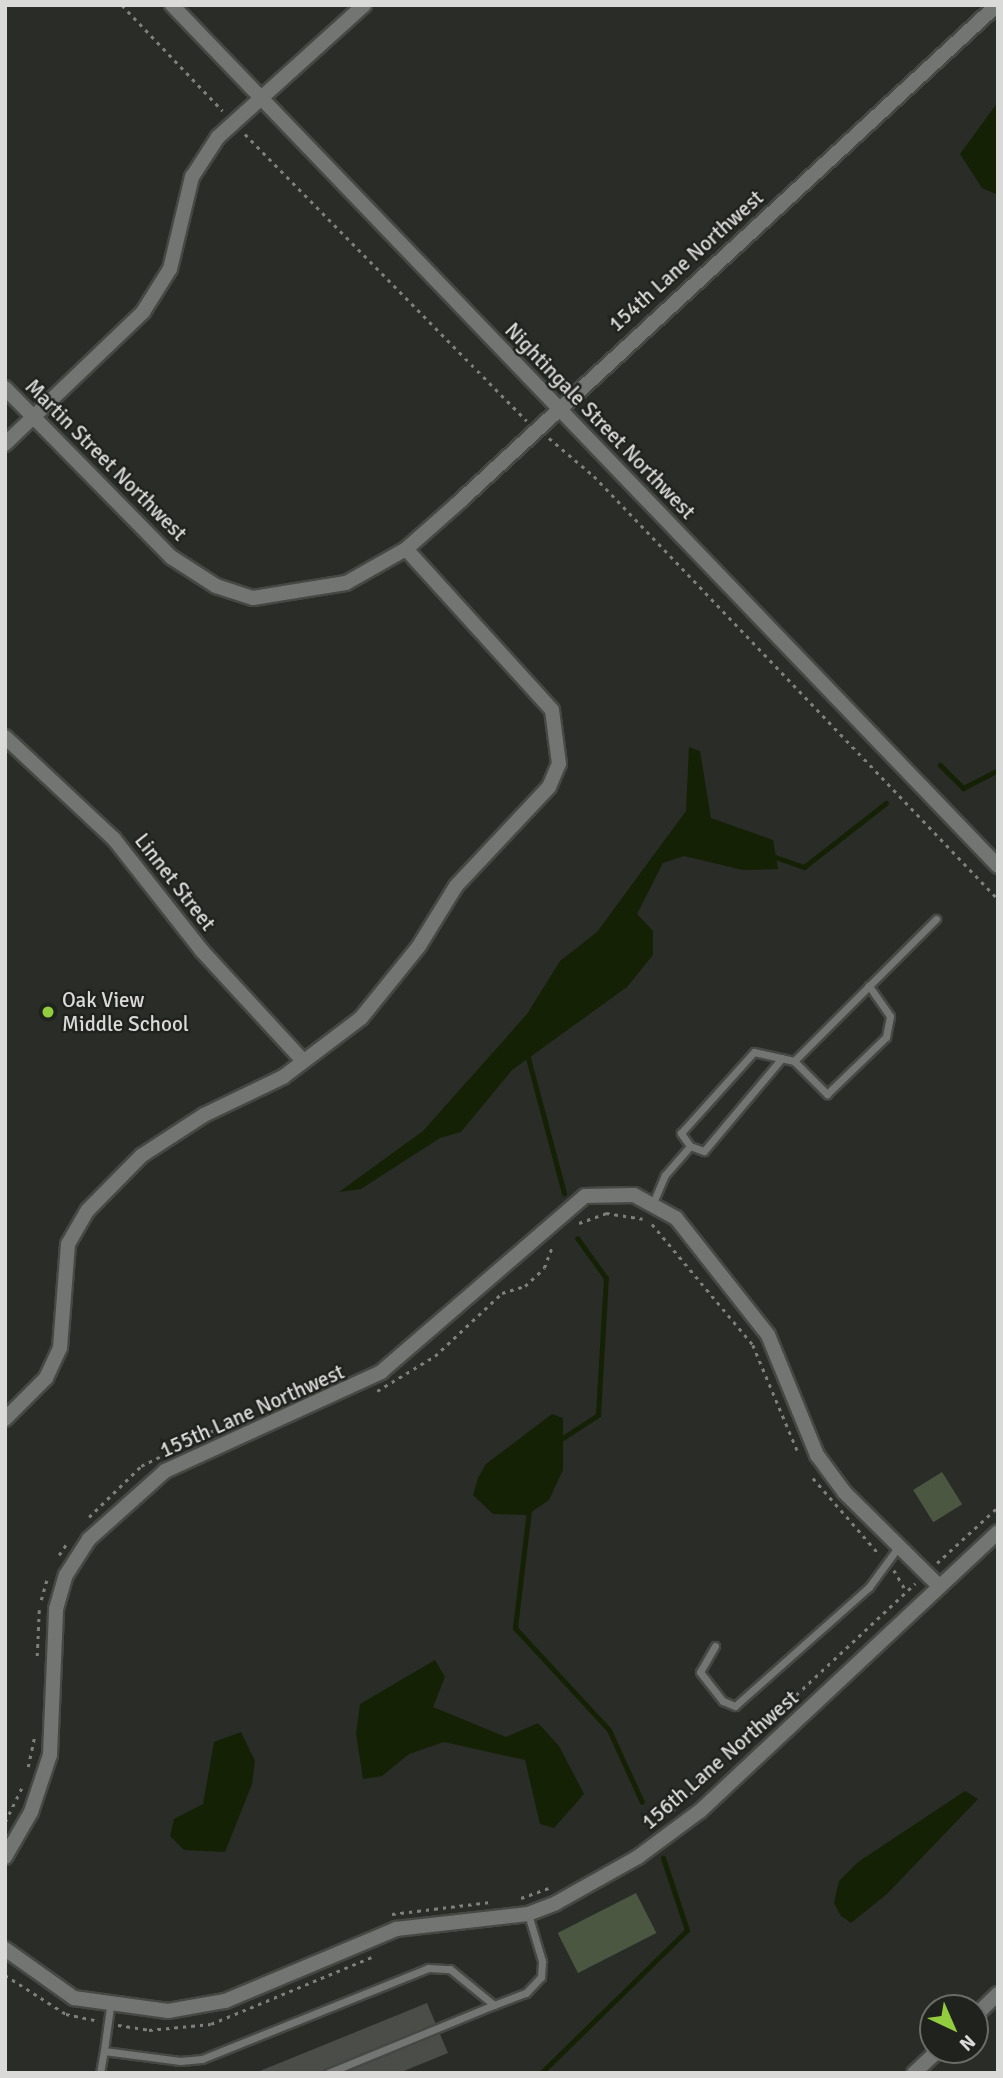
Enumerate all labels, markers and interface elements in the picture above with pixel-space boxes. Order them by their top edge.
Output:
street label: 154th Lane Northwest [604,185,768,337]
street label: Nightingale Street Northwest [500,318,700,524]
street label: Martin Street Northwest [20,374,192,546]
street label: Linnet Street [129,828,221,936]
place label: Oak View Middle School [62,987,189,1037]
marker: Oak View Middle School [40,1004,56,1020]
street label: 155th Lane Northwest [156,1359,348,1463]
street label: 156th Lane Northwest [637,1685,803,1835]
north arrow [919,1994,989,2064]
text: N [954,2029,980,2056]

